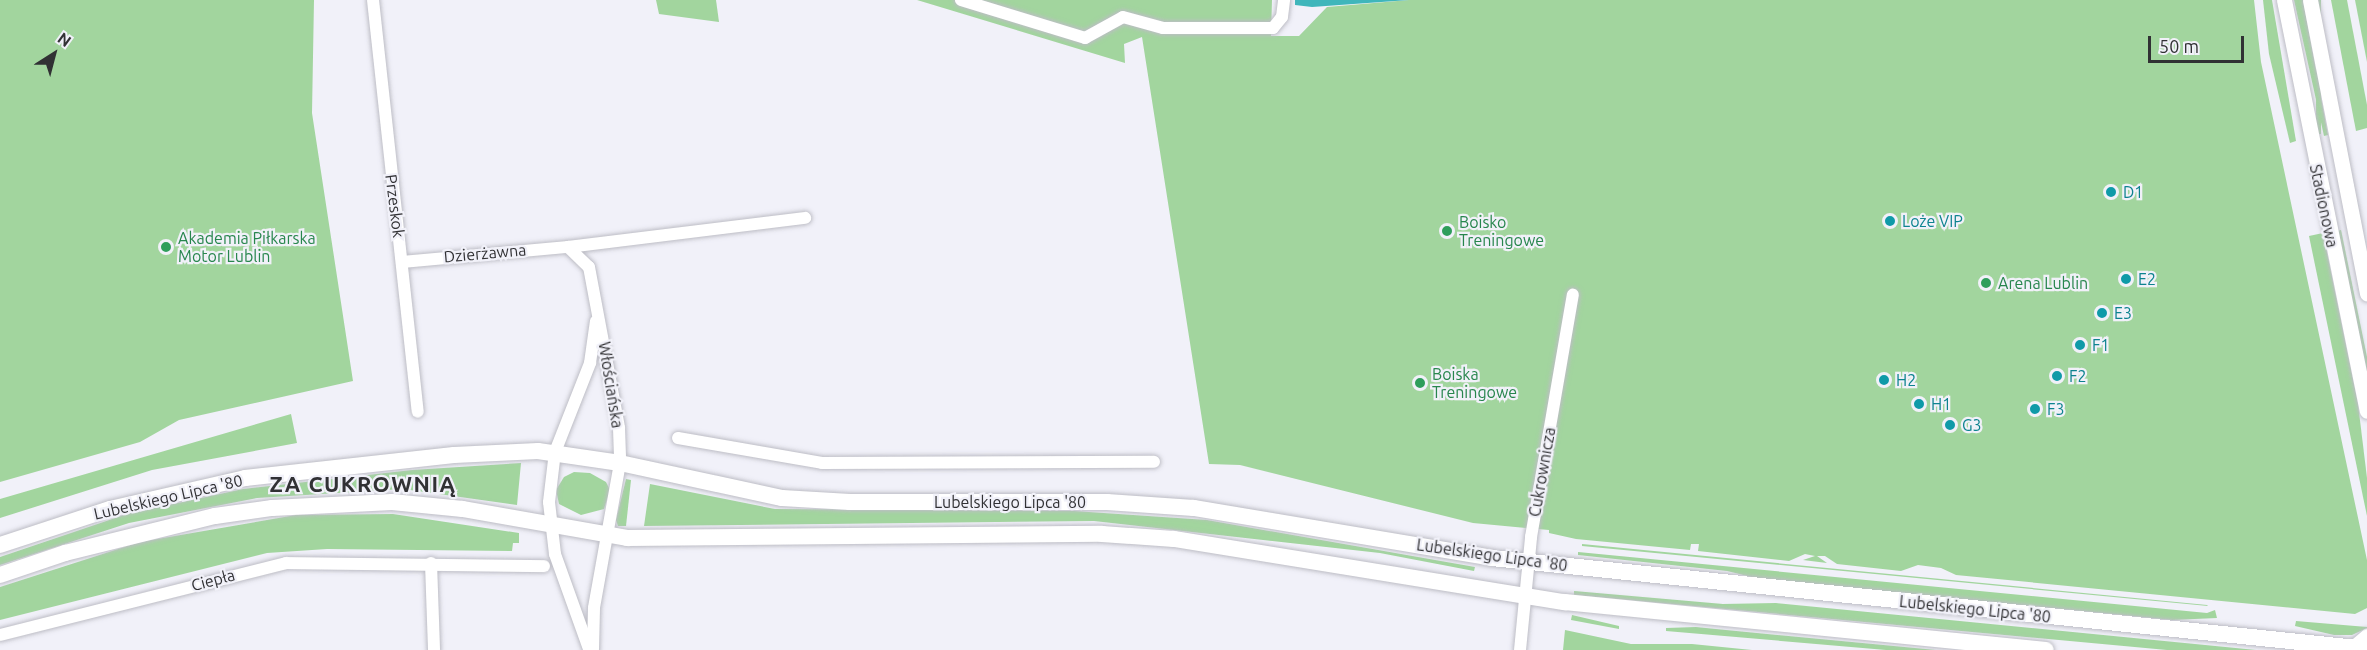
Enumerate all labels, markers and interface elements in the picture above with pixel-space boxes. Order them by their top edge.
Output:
north arrow [24,24,84,84]
scale bar [2151,24,2247,62]
text: N [54,29,75,50]
text: 50 m [2159,36,2199,56]
street label: Stadionowa [2306,163,2342,249]
street label: Przeskok [382,173,408,239]
place label: D1 [2123,182,2143,202]
marker: D1 [2104,185,2118,199]
place label: Loże VIP [1902,211,1963,231]
place label: Boisko Treningowe [1459,212,1544,250]
marker: Loże VIP [1883,214,1897,228]
marker: Boisko Treningowe [1440,224,1454,238]
place label: Akademia Piłkarska Motor Lublin [178,228,316,266]
marker: Akademia Piłkarska Motor Lublin [159,240,173,254]
street label: Dzierżawna [443,240,527,266]
place label: E2 [2138,269,2156,289]
marker: E2 [2119,272,2133,286]
place label: Arena Lublin [1998,273,2088,293]
marker: Arena Lublin [1979,276,1993,290]
place label: E3 [2114,303,2132,323]
marker: E3 [2095,306,2109,320]
place label: F1 [2092,335,2109,355]
marker: F1 [2073,338,2087,352]
street label: Włościańska [595,340,627,430]
place label: Boiska Treningowe [1432,364,1517,402]
place label: F2 [2069,366,2086,386]
marker: F2 [2050,369,2064,383]
place label: H2 [1896,370,1916,390]
marker: H2 [1877,373,1891,387]
marker: Boiska Treningowe [1413,376,1427,390]
place label: H1 [1931,394,1951,414]
marker: H1 [1912,397,1926,411]
place label: F3 [2047,399,2064,419]
marker: F3 [2028,402,2042,416]
place label: G3 [1962,415,1982,435]
marker: G3 [1943,418,1957,432]
street label: Cukrownicza [1525,426,1559,518]
street label: Lubelskiego Lipca '80 [92,471,244,523]
district label: ZA CUKROWNIĄ [270,471,456,497]
street label: Lubelskiego Lipca '80 [934,492,1086,512]
street label: Lubelskiego Lipca '80 [1415,535,1569,575]
street label: Ciepła [189,565,237,595]
street label: Lubelskiego Lipca '80 [1898,591,2052,627]

